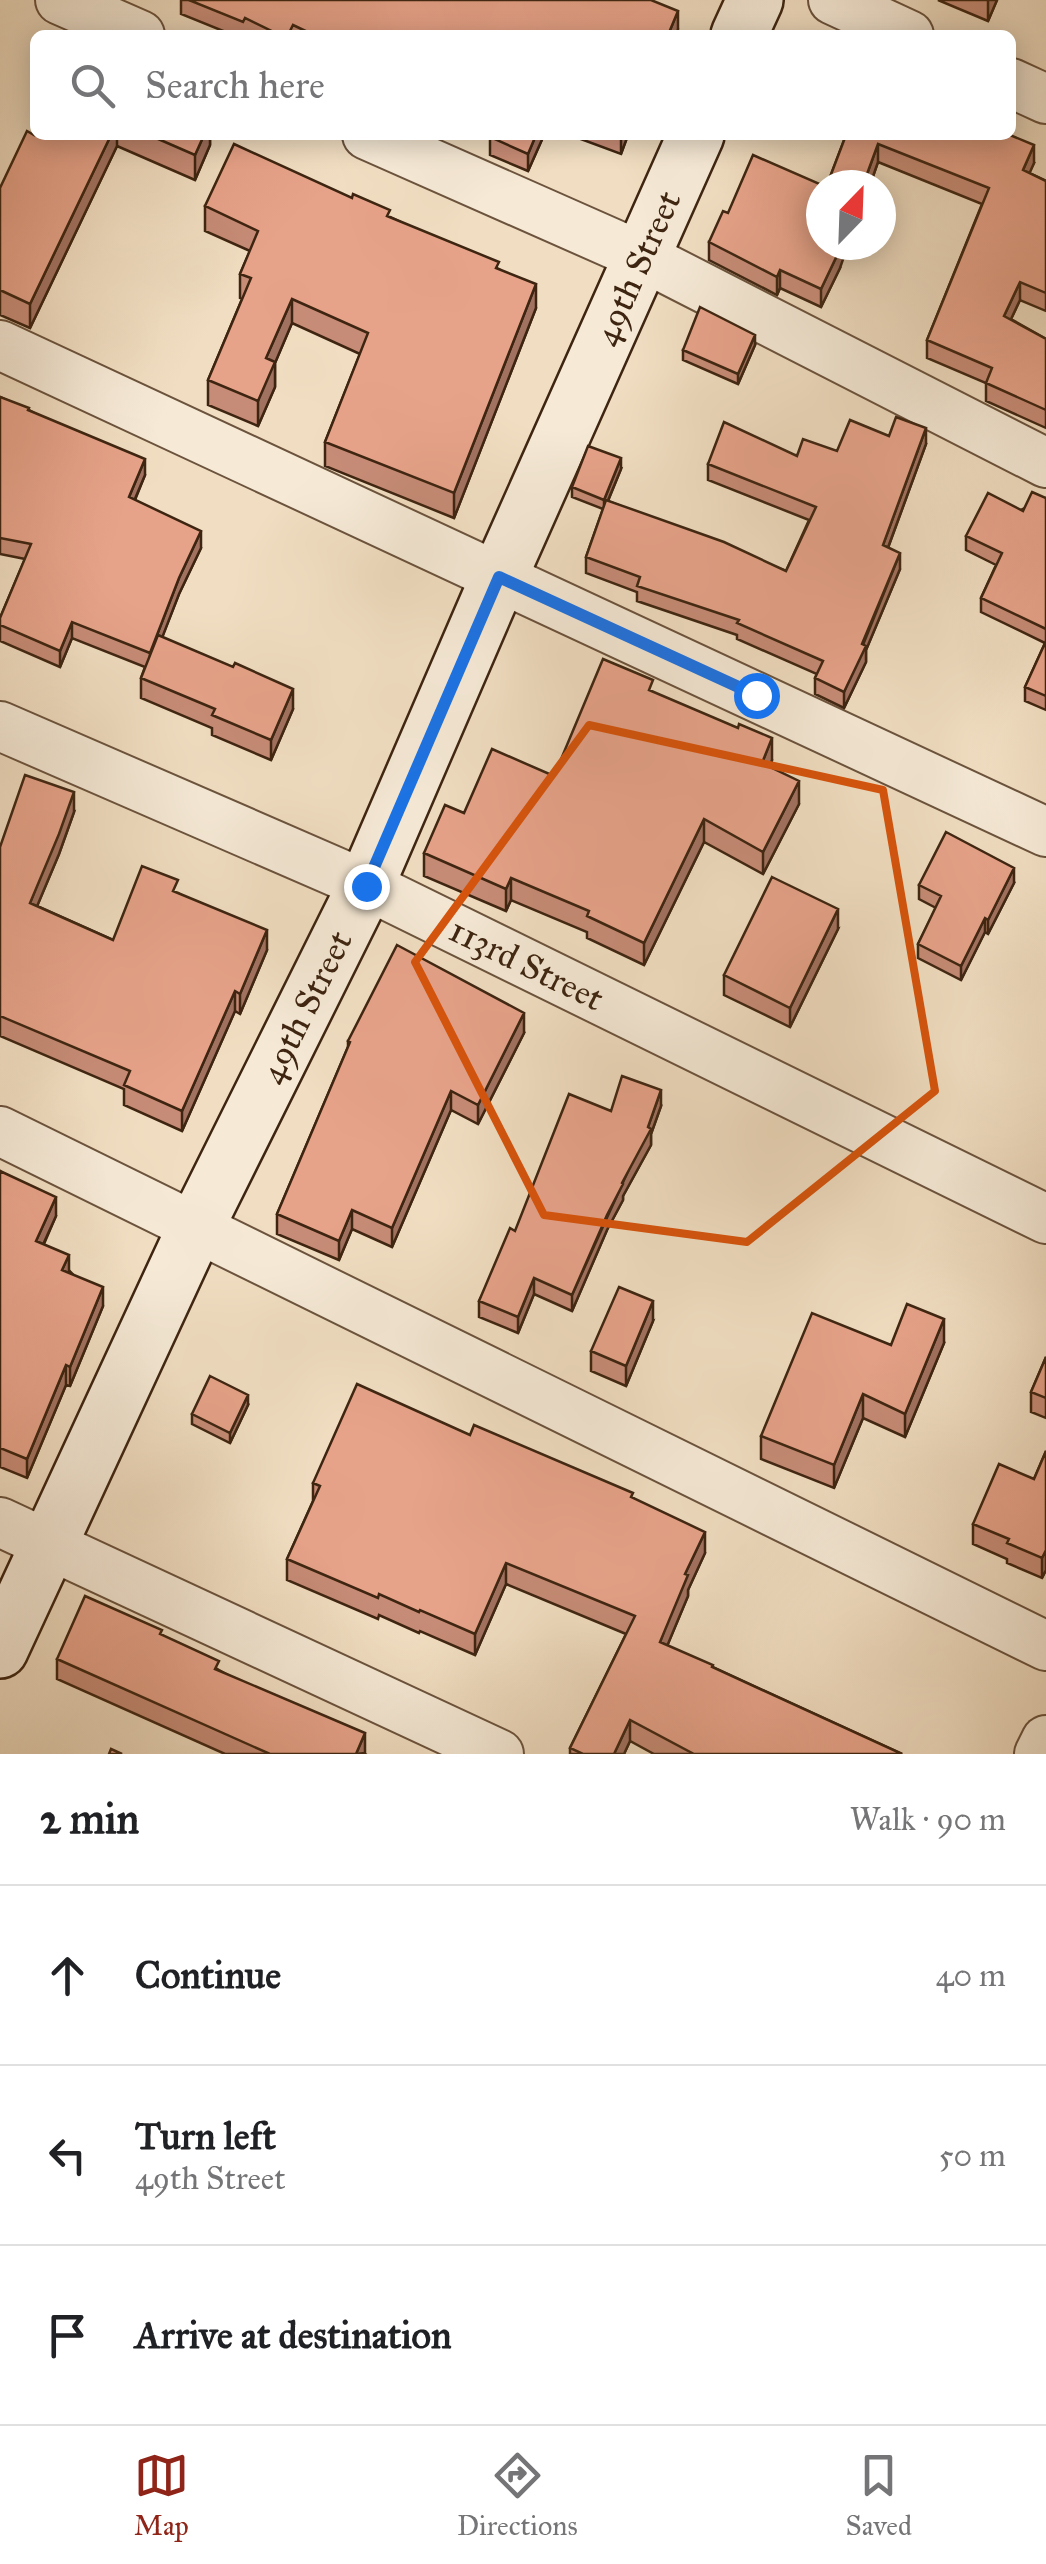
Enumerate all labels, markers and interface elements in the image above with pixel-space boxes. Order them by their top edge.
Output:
search box [30,30,1016,140]
icon: search [65,58,120,113]
text: Search here [145,62,325,108]
north arrow [806,170,896,260]
street label: 49th Street [584,184,690,352]
route start [734,673,780,719]
route end [344,864,390,910]
street label: 113rd Street [442,908,611,1020]
street label: 49th Street [250,924,361,1090]
text: 2 min [40,1793,139,1845]
text: Walk · 90 m [850,1800,1006,1839]
icon: ahead [40,1948,95,2003]
text: Continue [135,1952,281,1998]
text: 40 m [936,1956,1006,1995]
text: Turn left [135,2113,276,2159]
icon: left [40,2128,95,2183]
text: 50 m [939,2136,1006,2175]
text: 49th Street [135,2159,286,2198]
icon: arrive [40,2308,95,2363]
text: Arrive at destination [135,2312,452,2358]
tab: Map [134,2448,189,2543]
tab: Directions [457,2448,578,2543]
tab: Saved [846,2448,912,2543]

